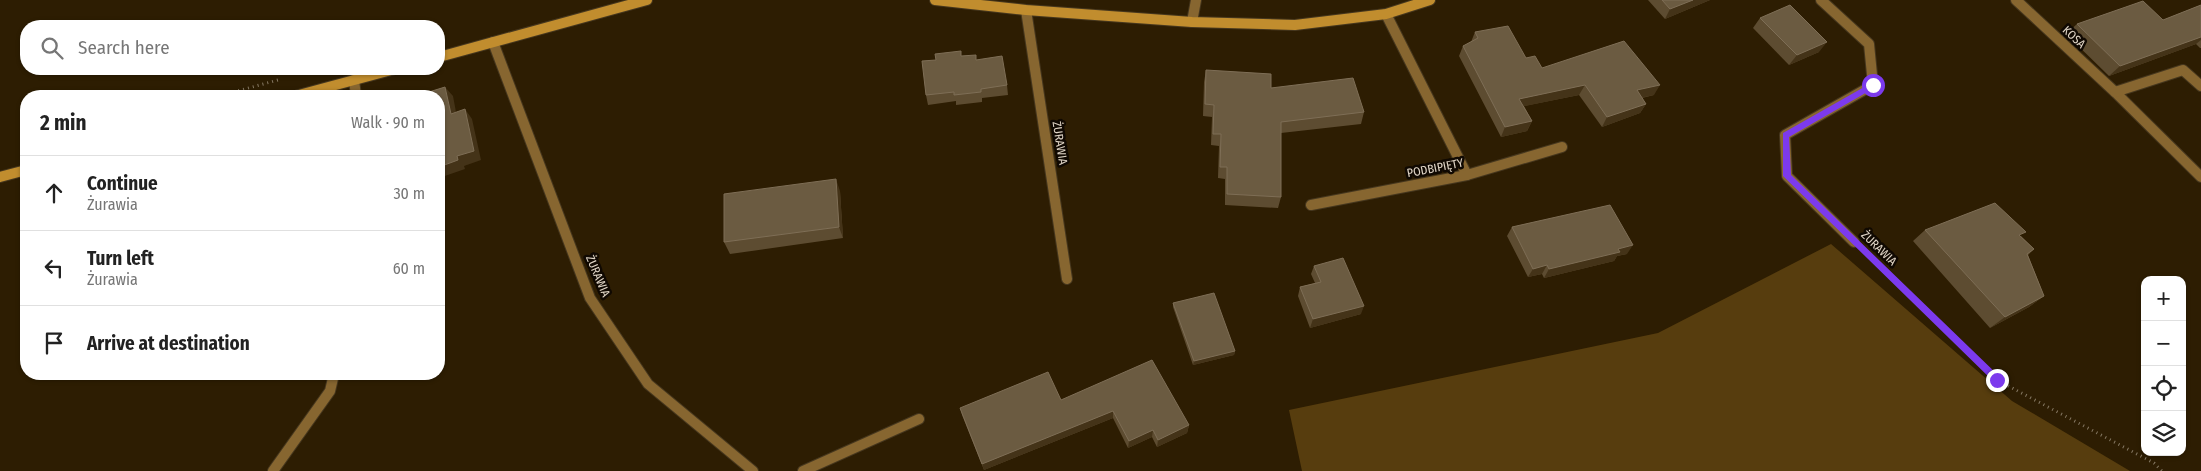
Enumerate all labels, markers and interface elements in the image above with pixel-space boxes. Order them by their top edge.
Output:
search box [20,20,445,75]
street label: KOSA [2060,23,2089,51]
icon: search [38,34,66,62]
text: Search here [78,36,170,59]
route start [1862,74,1885,97]
text: 2 min [40,110,87,136]
text: Walk · 90 m [351,113,425,132]
street label: ŻURAWIA [1050,120,1071,166]
street label: PODBIPIĘTY [1406,156,1464,180]
text: Continue [87,172,158,195]
icon: ahead [40,179,68,207]
text: 30 m [393,184,425,203]
text: Żurawia [87,195,138,214]
street label: ŻURAWIA [1858,227,1901,269]
text: Turn left [87,247,154,270]
street label: ŻURAWIA [583,253,614,300]
icon: left [40,254,68,282]
text: 60 m [393,259,425,278]
text: Żurawia [87,270,138,289]
map controls [2141,276,2186,456]
button: + [2141,276,2186,321]
button: − [2141,321,2186,366]
icon: arrive [40,329,68,357]
text: Arrive at destination [87,332,250,355]
button: locate [2141,366,2186,411]
route end [1986,369,2009,392]
button: layers [2141,411,2186,456]

